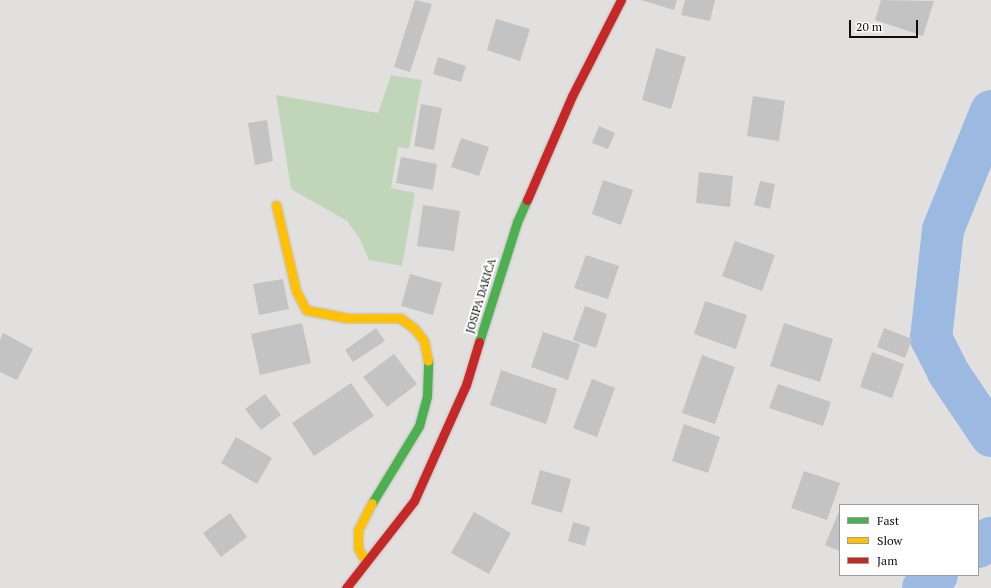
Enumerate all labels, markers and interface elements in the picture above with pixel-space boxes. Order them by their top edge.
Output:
scale bar [851,12,920,38]
text: 20 m [856,19,882,34]
street label: JOSIPA DAKIĆA [463,257,499,335]
legend [839,504,979,576]
text: Fast [877,513,899,528]
text: Slow [877,533,902,548]
text: Jam [877,553,898,568]

